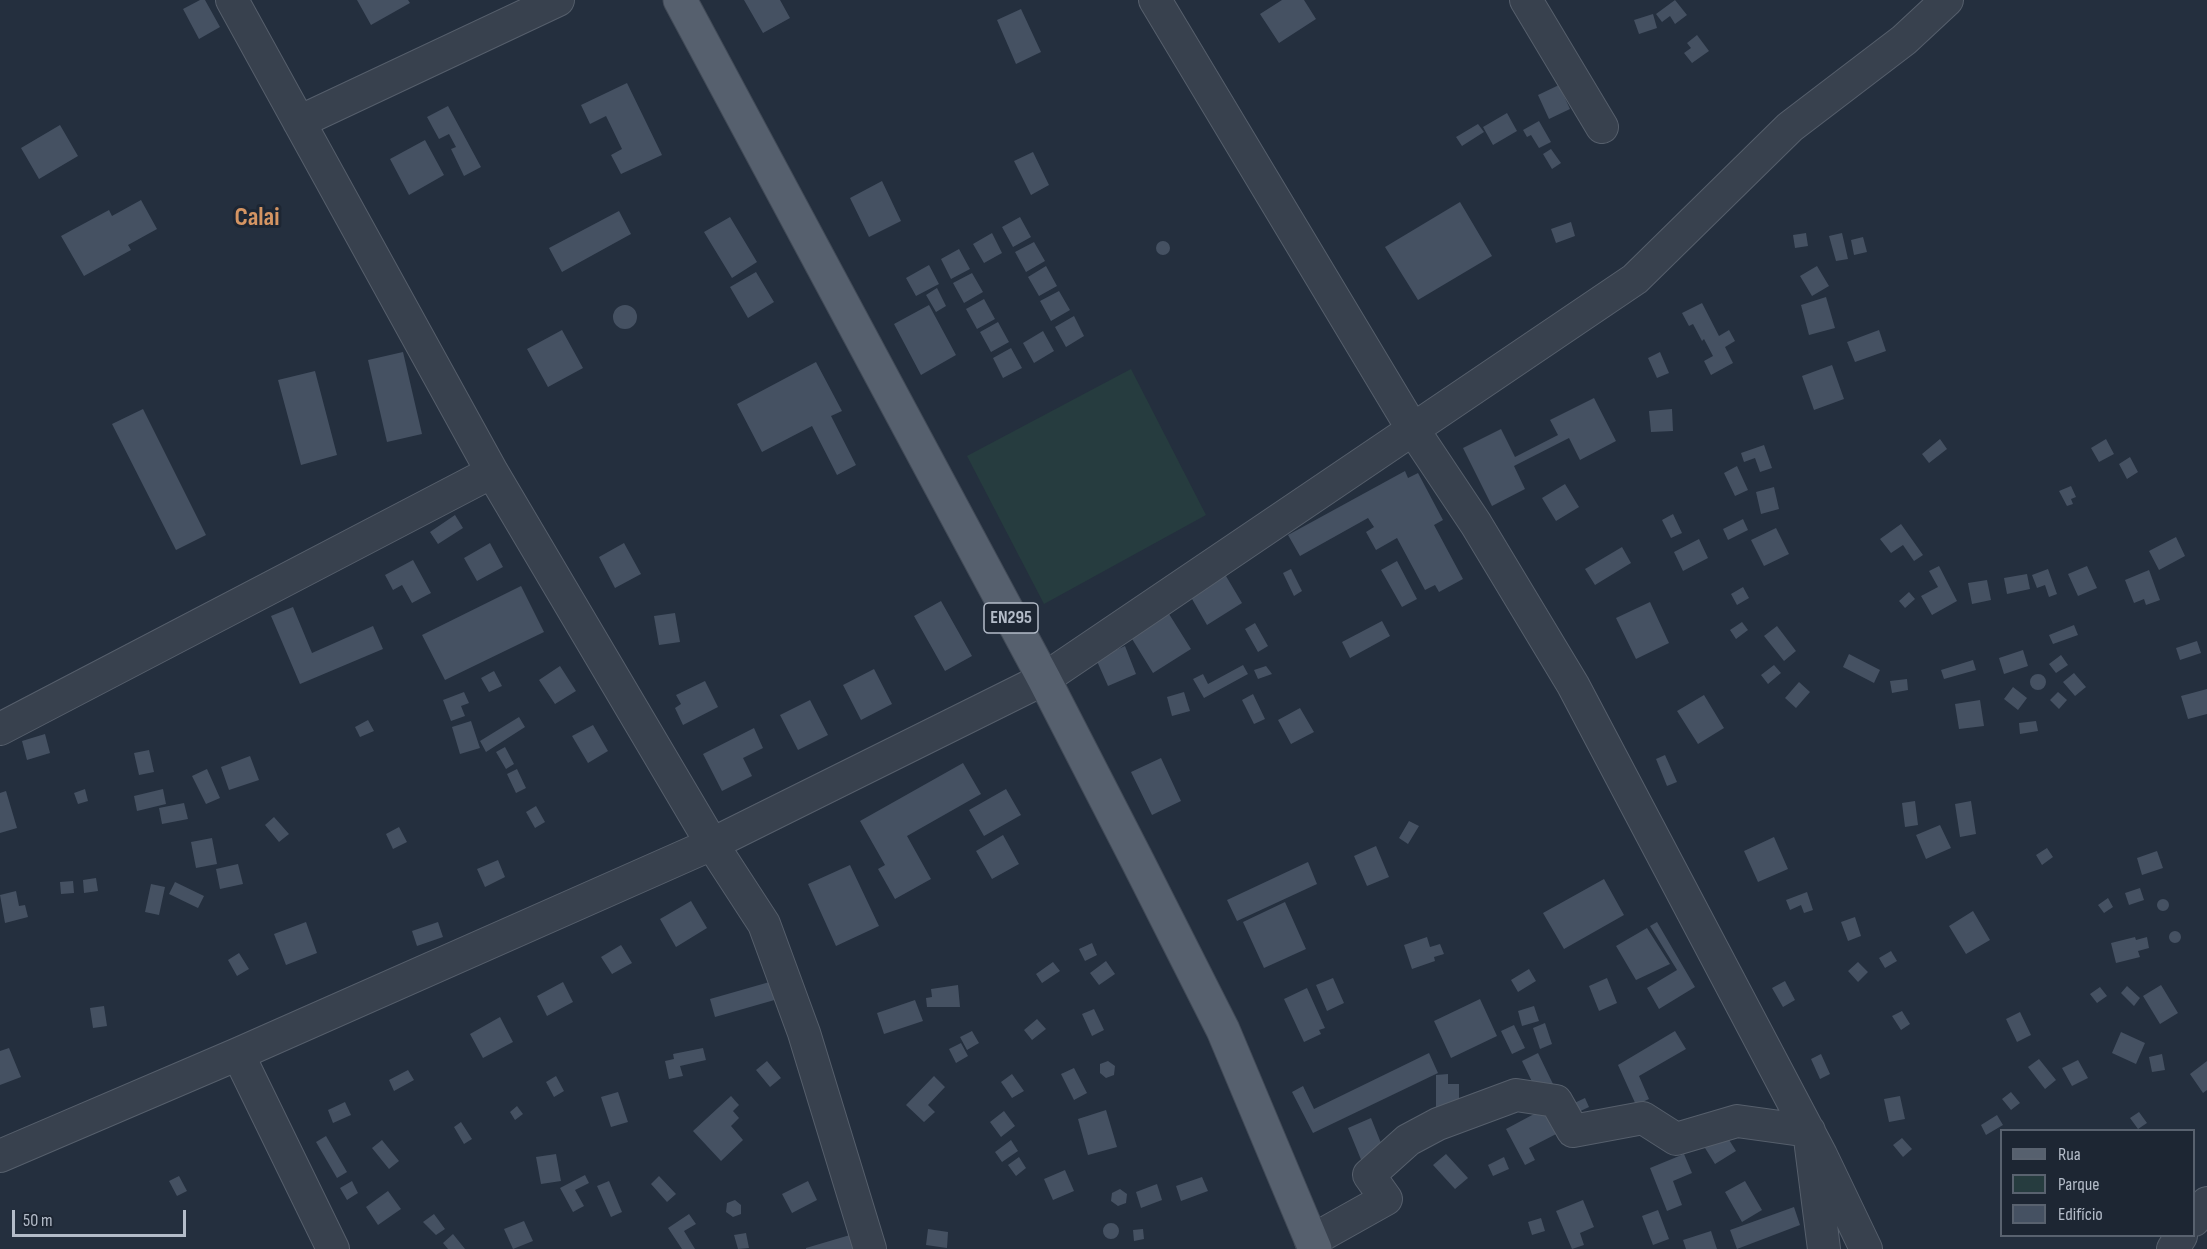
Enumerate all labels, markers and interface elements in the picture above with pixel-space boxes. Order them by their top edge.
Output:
district label: Calai [235,202,279,234]
road number: EN295 [984,603,1038,633]
legend [2000,1129,2195,1237]
text: Rua [2058,1144,2081,1165]
text: Parque [2058,1174,2099,1195]
scale bar [15,1198,189,1236]
text: Edifício [2058,1204,2103,1225]
text: 50 m [23,1210,53,1231]

